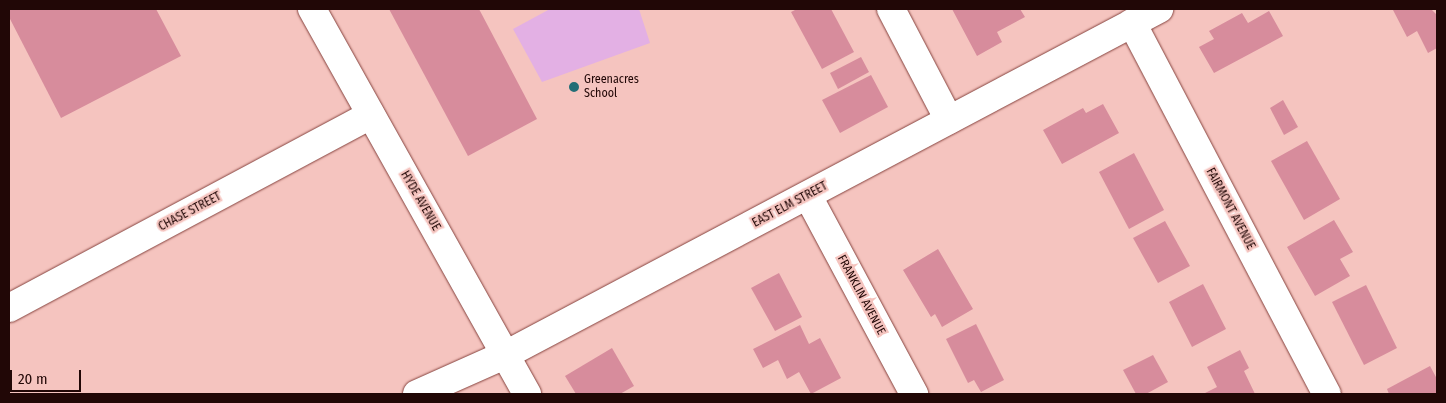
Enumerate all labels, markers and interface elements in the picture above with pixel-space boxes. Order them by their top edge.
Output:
place label: Greenacres School [584,73,639,101]
marker: Greenacres School [568,81,580,93]
street label: FAIRMONT AVENUE [1202,166,1258,252]
street label: HYDE AVENUE [397,169,443,233]
street label: EAST ELM STREET [750,179,830,231]
street label: CHASE STREET [156,190,224,234]
street label: FRANKLIN AVENUE [834,253,888,337]
scale bar [12,360,84,392]
text: 20 m [18,370,48,388]

